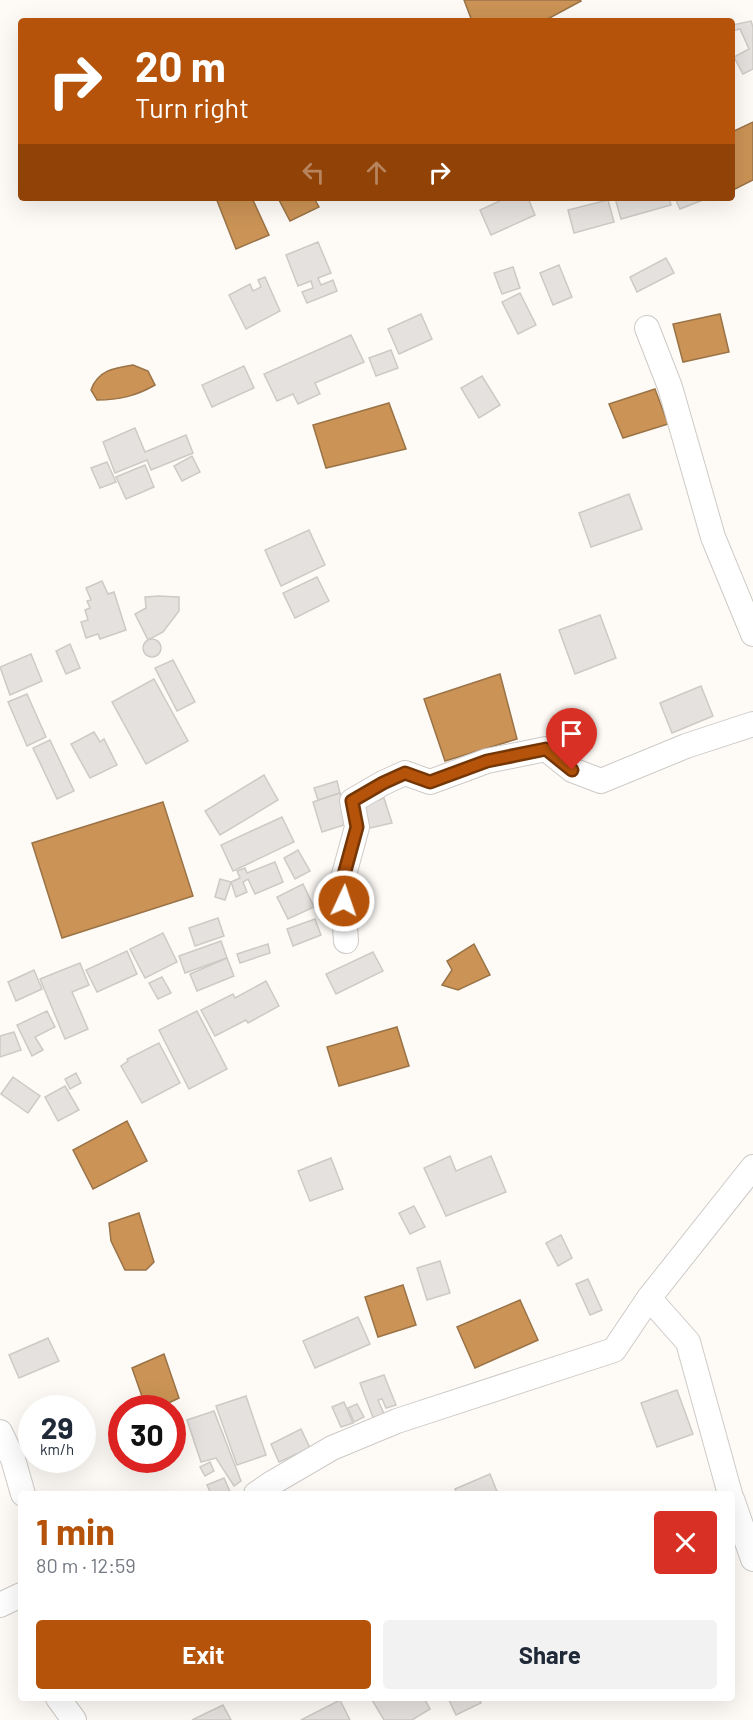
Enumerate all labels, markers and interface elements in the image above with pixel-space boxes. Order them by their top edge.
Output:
text: 20 m [135,40,226,90]
icon: right [36,42,114,120]
text: Turn right [135,91,249,123]
icon: left [297,156,330,189]
icon: ahead [360,156,393,189]
icon: right [423,156,456,189]
pin [546,708,597,770]
icon: arrive [555,717,588,750]
position arrow [312,869,376,933]
speed limit sign: 30 [108,1395,186,1473]
text: 29 [41,1409,73,1445]
text: km/h [40,1440,74,1458]
text: 1 min [36,1509,115,1552]
button: close [654,1511,717,1574]
text: 80 m · 12:59 [36,1553,136,1577]
button: Exit [36,1620,371,1689]
button: Share [383,1620,717,1689]

